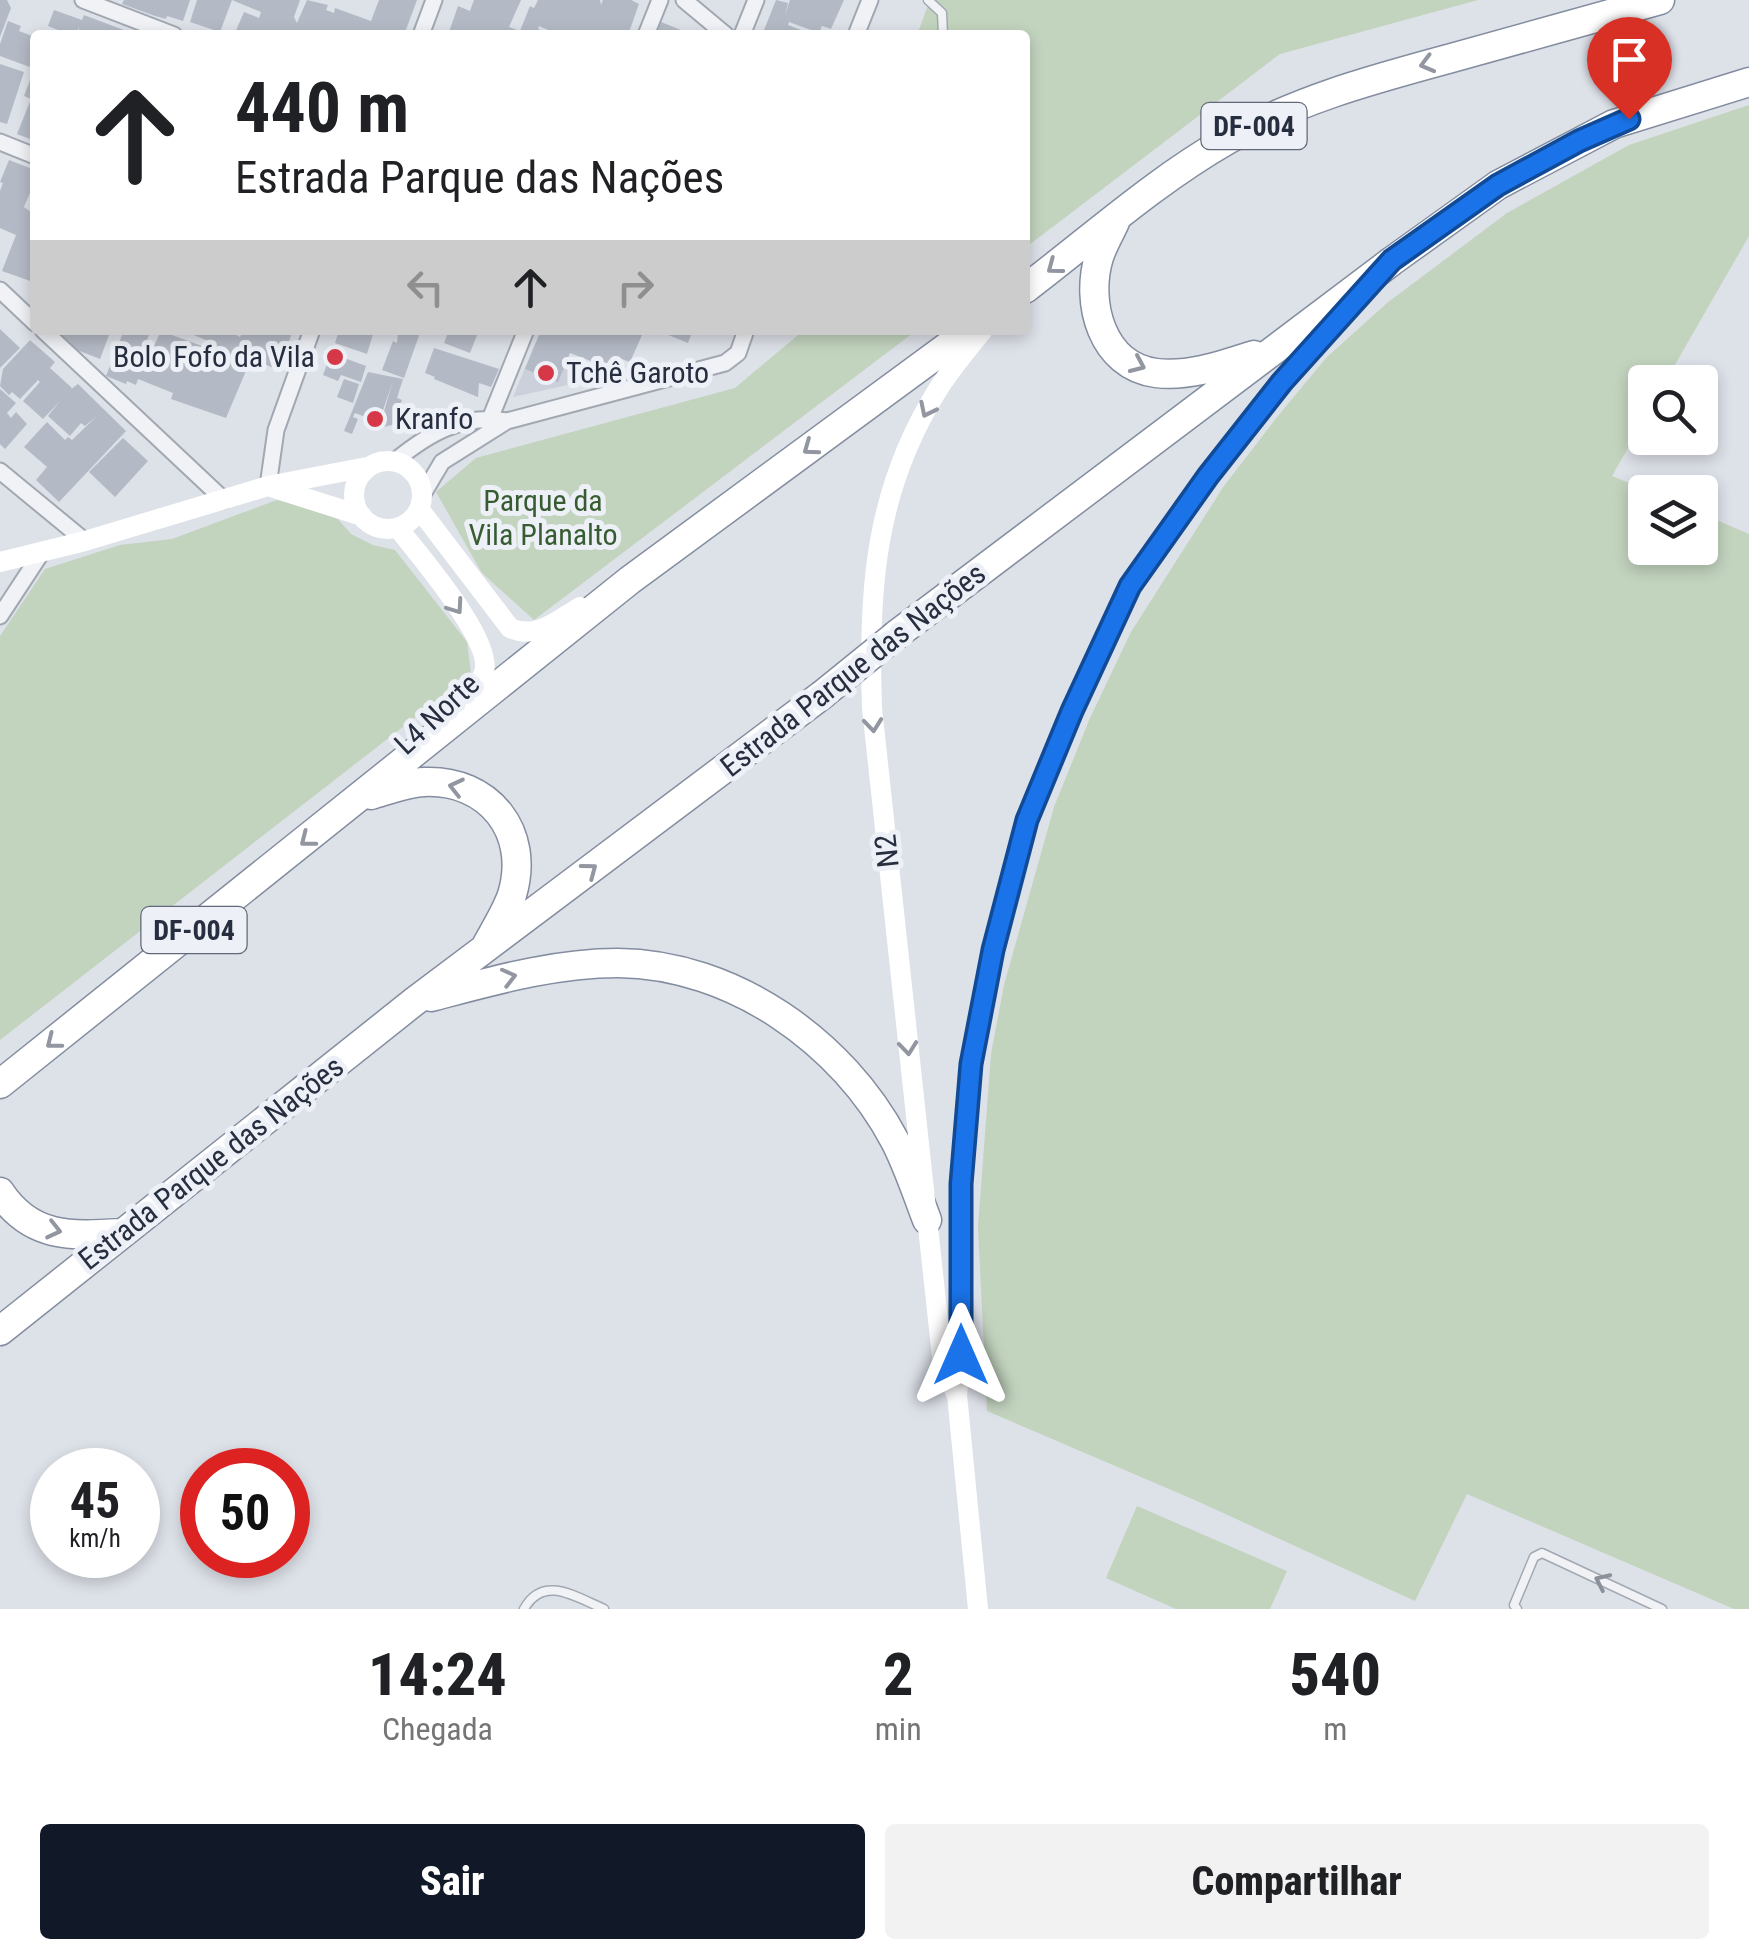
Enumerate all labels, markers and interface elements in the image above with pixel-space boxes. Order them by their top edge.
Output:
pin [1587,17,1672,120]
icon: arrive [1602,32,1657,87]
one-way arrow [1419,53,1437,74]
text: 440 m [235,67,409,149]
icon: ahead [70,70,200,200]
road number: DF-004 [1202,103,1306,149]
text: Estrada Parque das Nações [235,151,724,204]
one-way arrow [1047,255,1065,273]
icon: left [398,260,453,315]
icon: ahead [503,260,558,315]
icon: right [608,260,663,315]
place label: Bolo Fofo da Vila [113,339,315,374]
marker: Bolo Fofo da Vila [324,346,346,368]
one-way arrow [1127,353,1145,373]
place label: Tchê Garoto [566,355,709,390]
marker: Tchê Garoto [535,362,557,384]
map controls [1628,365,1718,565]
button: search [1628,365,1718,455]
one-way arrow [919,400,939,418]
place label: Kranfo [395,401,473,436]
marker: Kranfo [364,408,386,430]
one-way arrow [803,436,821,454]
button: layers [1628,475,1718,565]
park label: Parque da Vila Planalto [468,483,618,552]
street label: Estrada Parque das Nações [713,555,992,784]
one-way arrow [444,595,462,614]
street label: L4 Norte [387,666,486,761]
one-way arrow [862,717,884,733]
one-way arrow [448,778,465,799]
one-way arrow [301,828,319,846]
street label: N2 [867,833,906,869]
one-way arrow [579,864,597,882]
road number: DF-004 [142,907,246,953]
one-way arrow [500,968,517,989]
one-way arrow [46,1030,64,1048]
one-way arrow [897,1040,918,1056]
street label: Estrada Parque das Nações [71,1048,350,1277]
one-way arrow [45,1219,62,1240]
position arrow [909,1303,1013,1407]
speed limit sign: 50 [180,1448,310,1578]
text: 45 [70,1472,120,1530]
text: km/h [69,1524,121,1553]
one-way arrow [1594,1574,1612,1594]
text: 14:24 [368,1639,507,1710]
text: 2 [883,1639,913,1710]
text: 540 [1290,1639,1381,1710]
text: Chegada [382,1710,493,1748]
text: min [875,1710,922,1748]
text: m [1323,1710,1347,1748]
button: Sair [40,1824,865,1939]
button: Compartilhar [885,1824,1709,1939]

